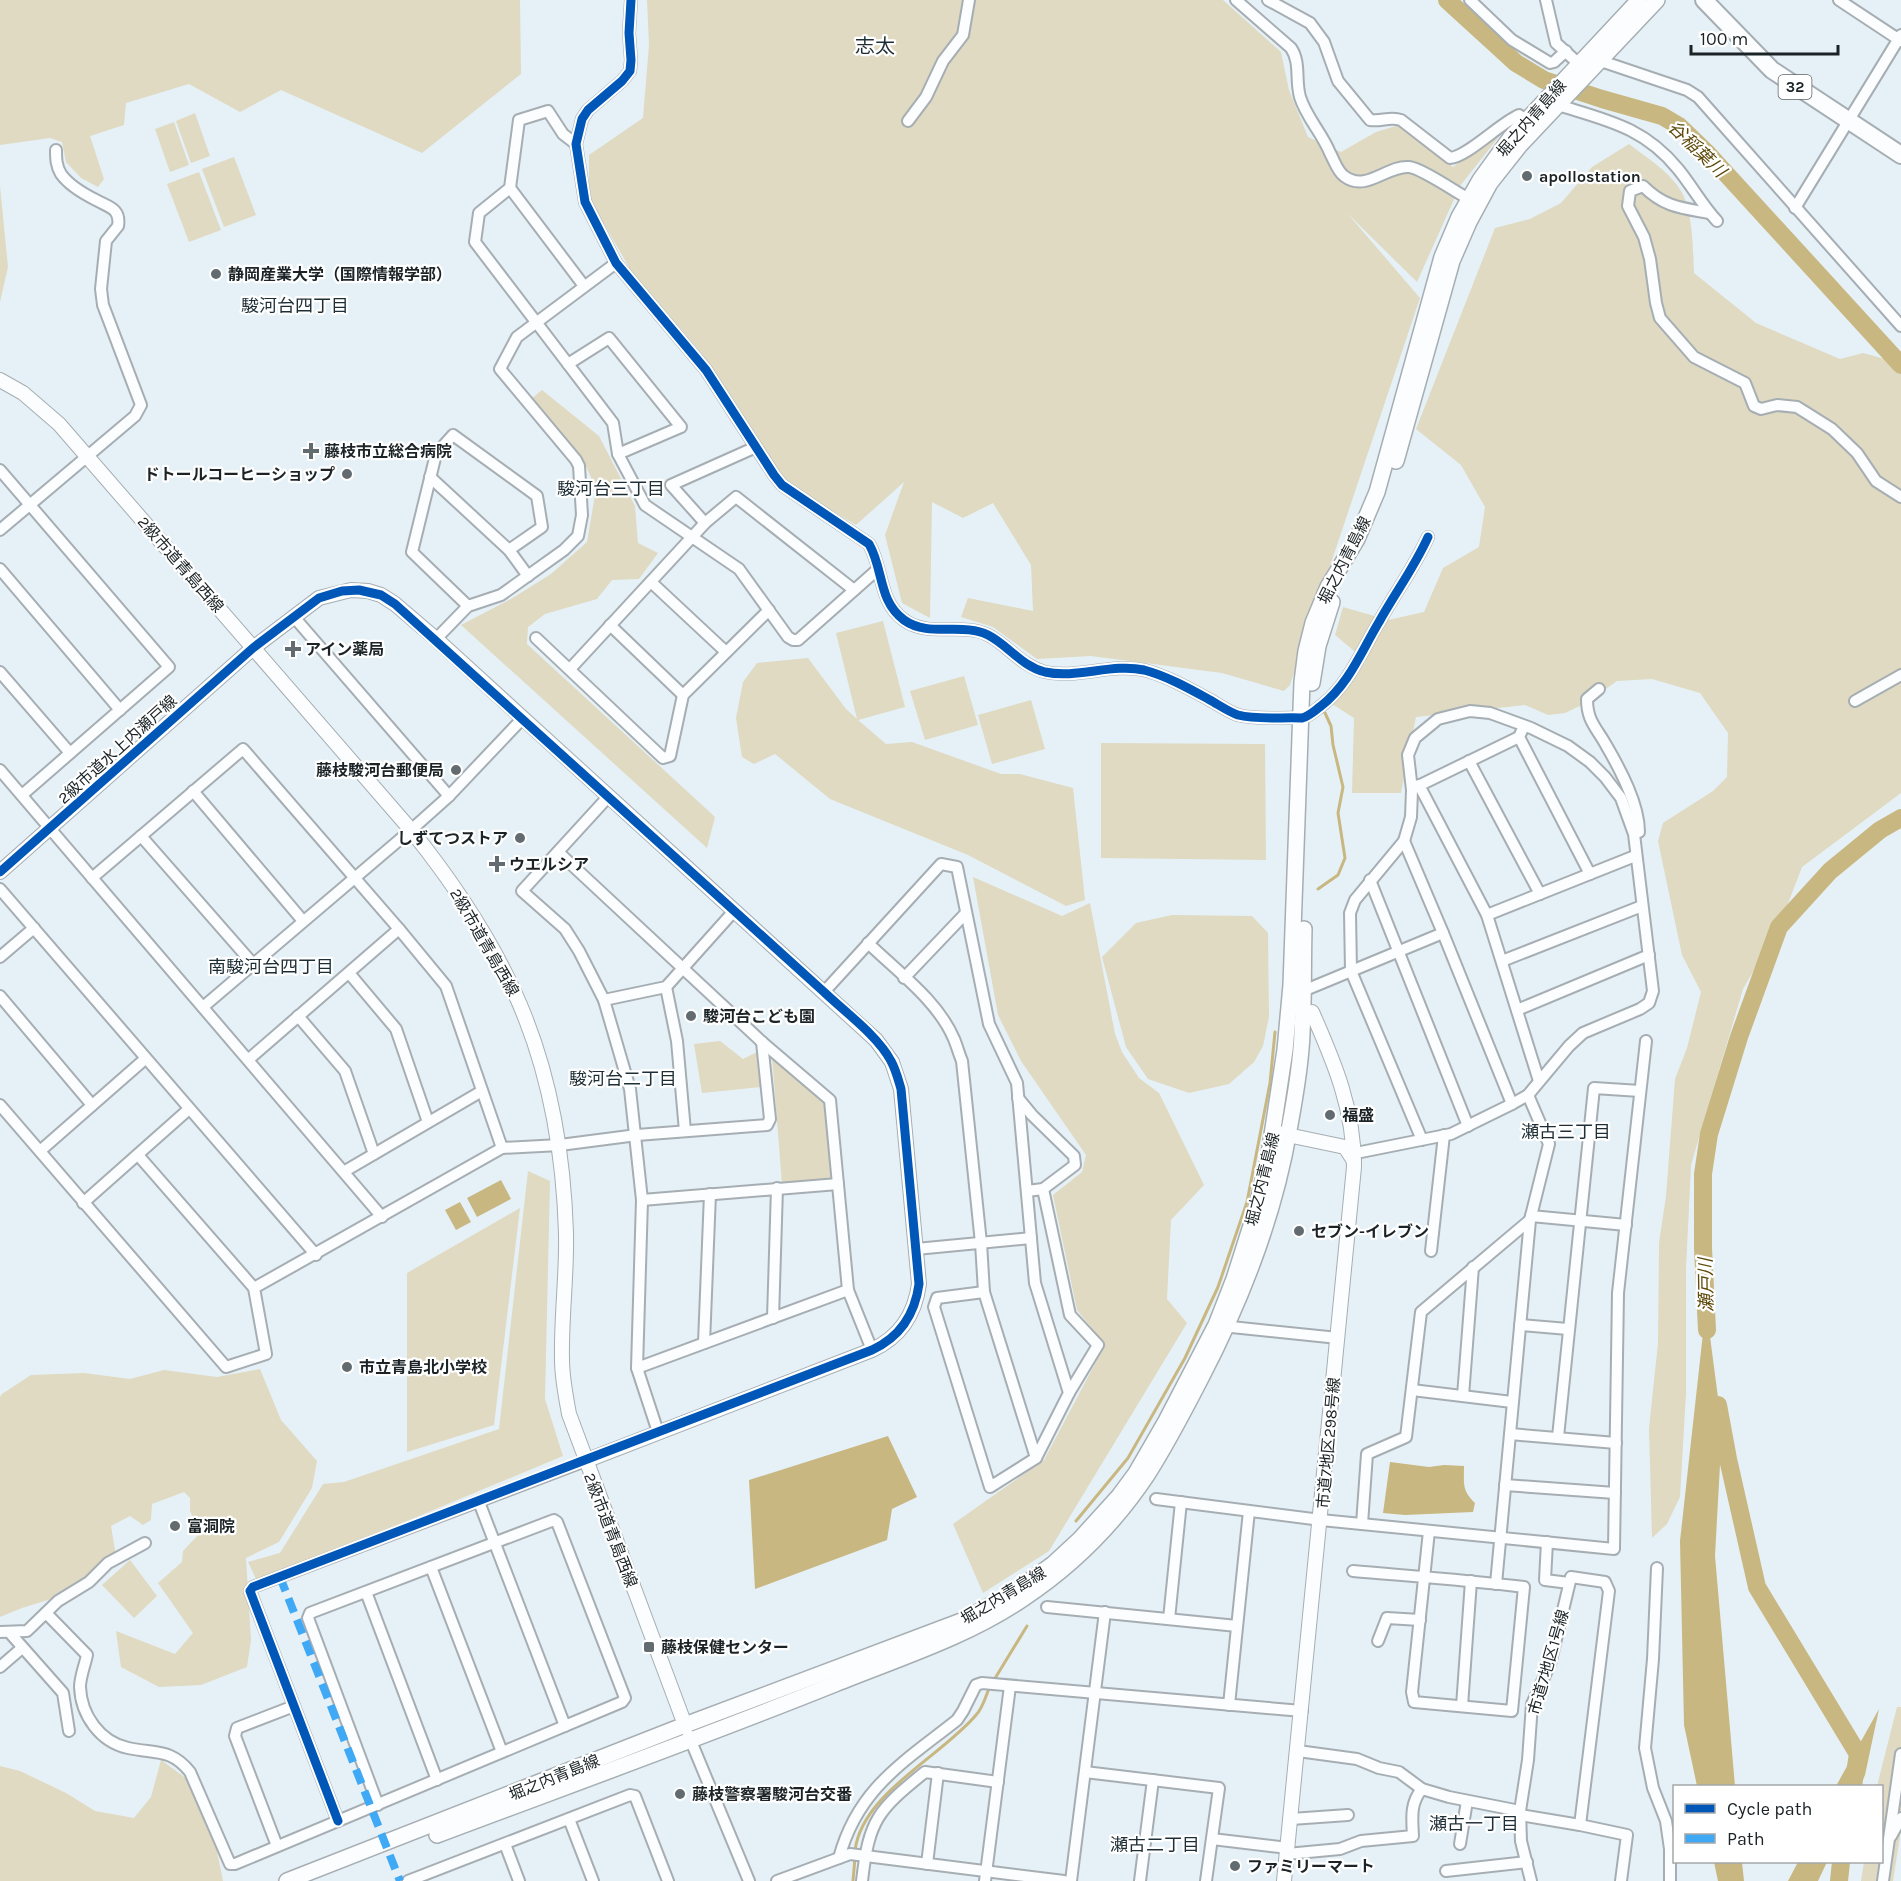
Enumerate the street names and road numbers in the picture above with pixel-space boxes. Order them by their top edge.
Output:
road number: 32 [1778,75,1812,99]
street label: 堀之内青島線 [1493,76,1570,161]
street label: 2級市道青島西線 [134,512,228,616]
street label: 堀之内青島線 [1314,513,1375,607]
street label: 2級市道水上内瀬戸線 [54,691,181,808]
street label: 2級市道青島西線 [446,885,523,1000]
street label: 堀之内青島線 [1242,1130,1283,1228]
street label: 市道7地区298号線 [1313,1377,1344,1510]
street label: 2級市道青島西線 [580,1470,641,1590]
street label: 堀之内青島線 [957,1563,1049,1628]
street label: 市道7地区1号線 [1524,1607,1573,1717]
street label: 堀之内青島線 [506,1751,602,1804]

